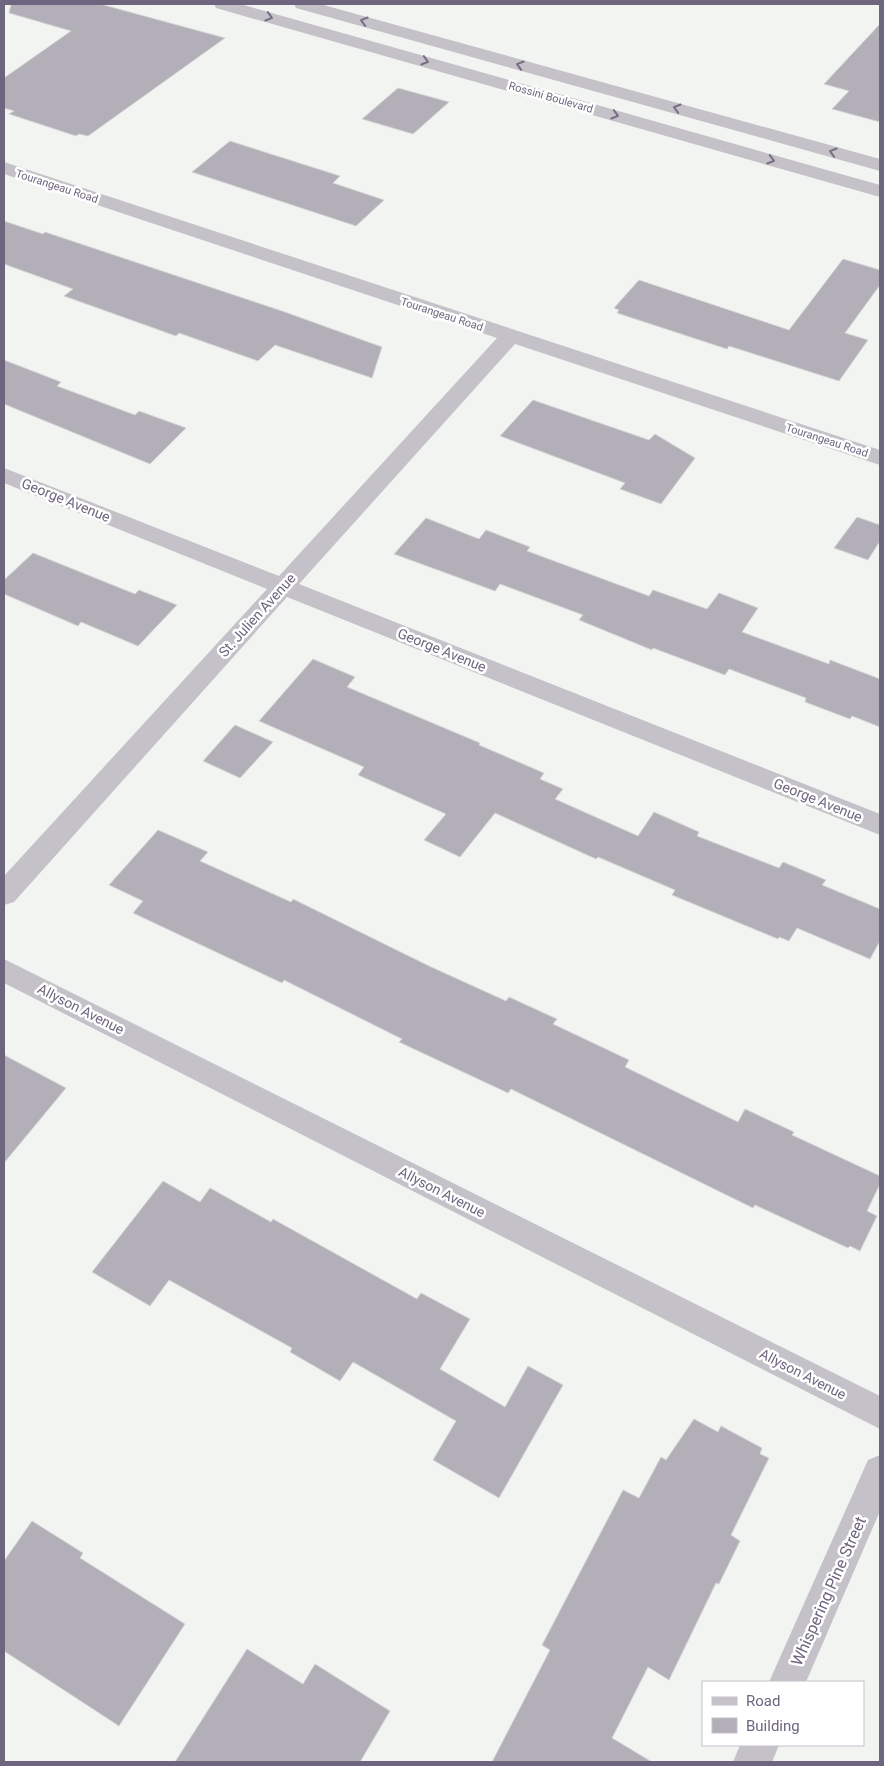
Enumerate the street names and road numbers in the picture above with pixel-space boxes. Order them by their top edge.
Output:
street label: Rossini Boulevard [507,79,595,116]
street label: Tourangeau Road [14,167,100,206]
street label: Tourangeau Road [399,295,485,334]
street label: Tourangeau Road [784,421,870,460]
street label: George Avenue [19,475,113,525]
street label: St. Julien Avenue [215,570,299,660]
street label: George Avenue [395,625,489,675]
street label: George Avenue [771,775,865,825]
street label: Allyson Avenue [35,980,127,1038]
street label: Allyson Avenue [396,1163,488,1221]
street label: Allyson Avenue [757,1345,849,1403]
street label: Whispering Pine Street [787,1514,870,1669]

